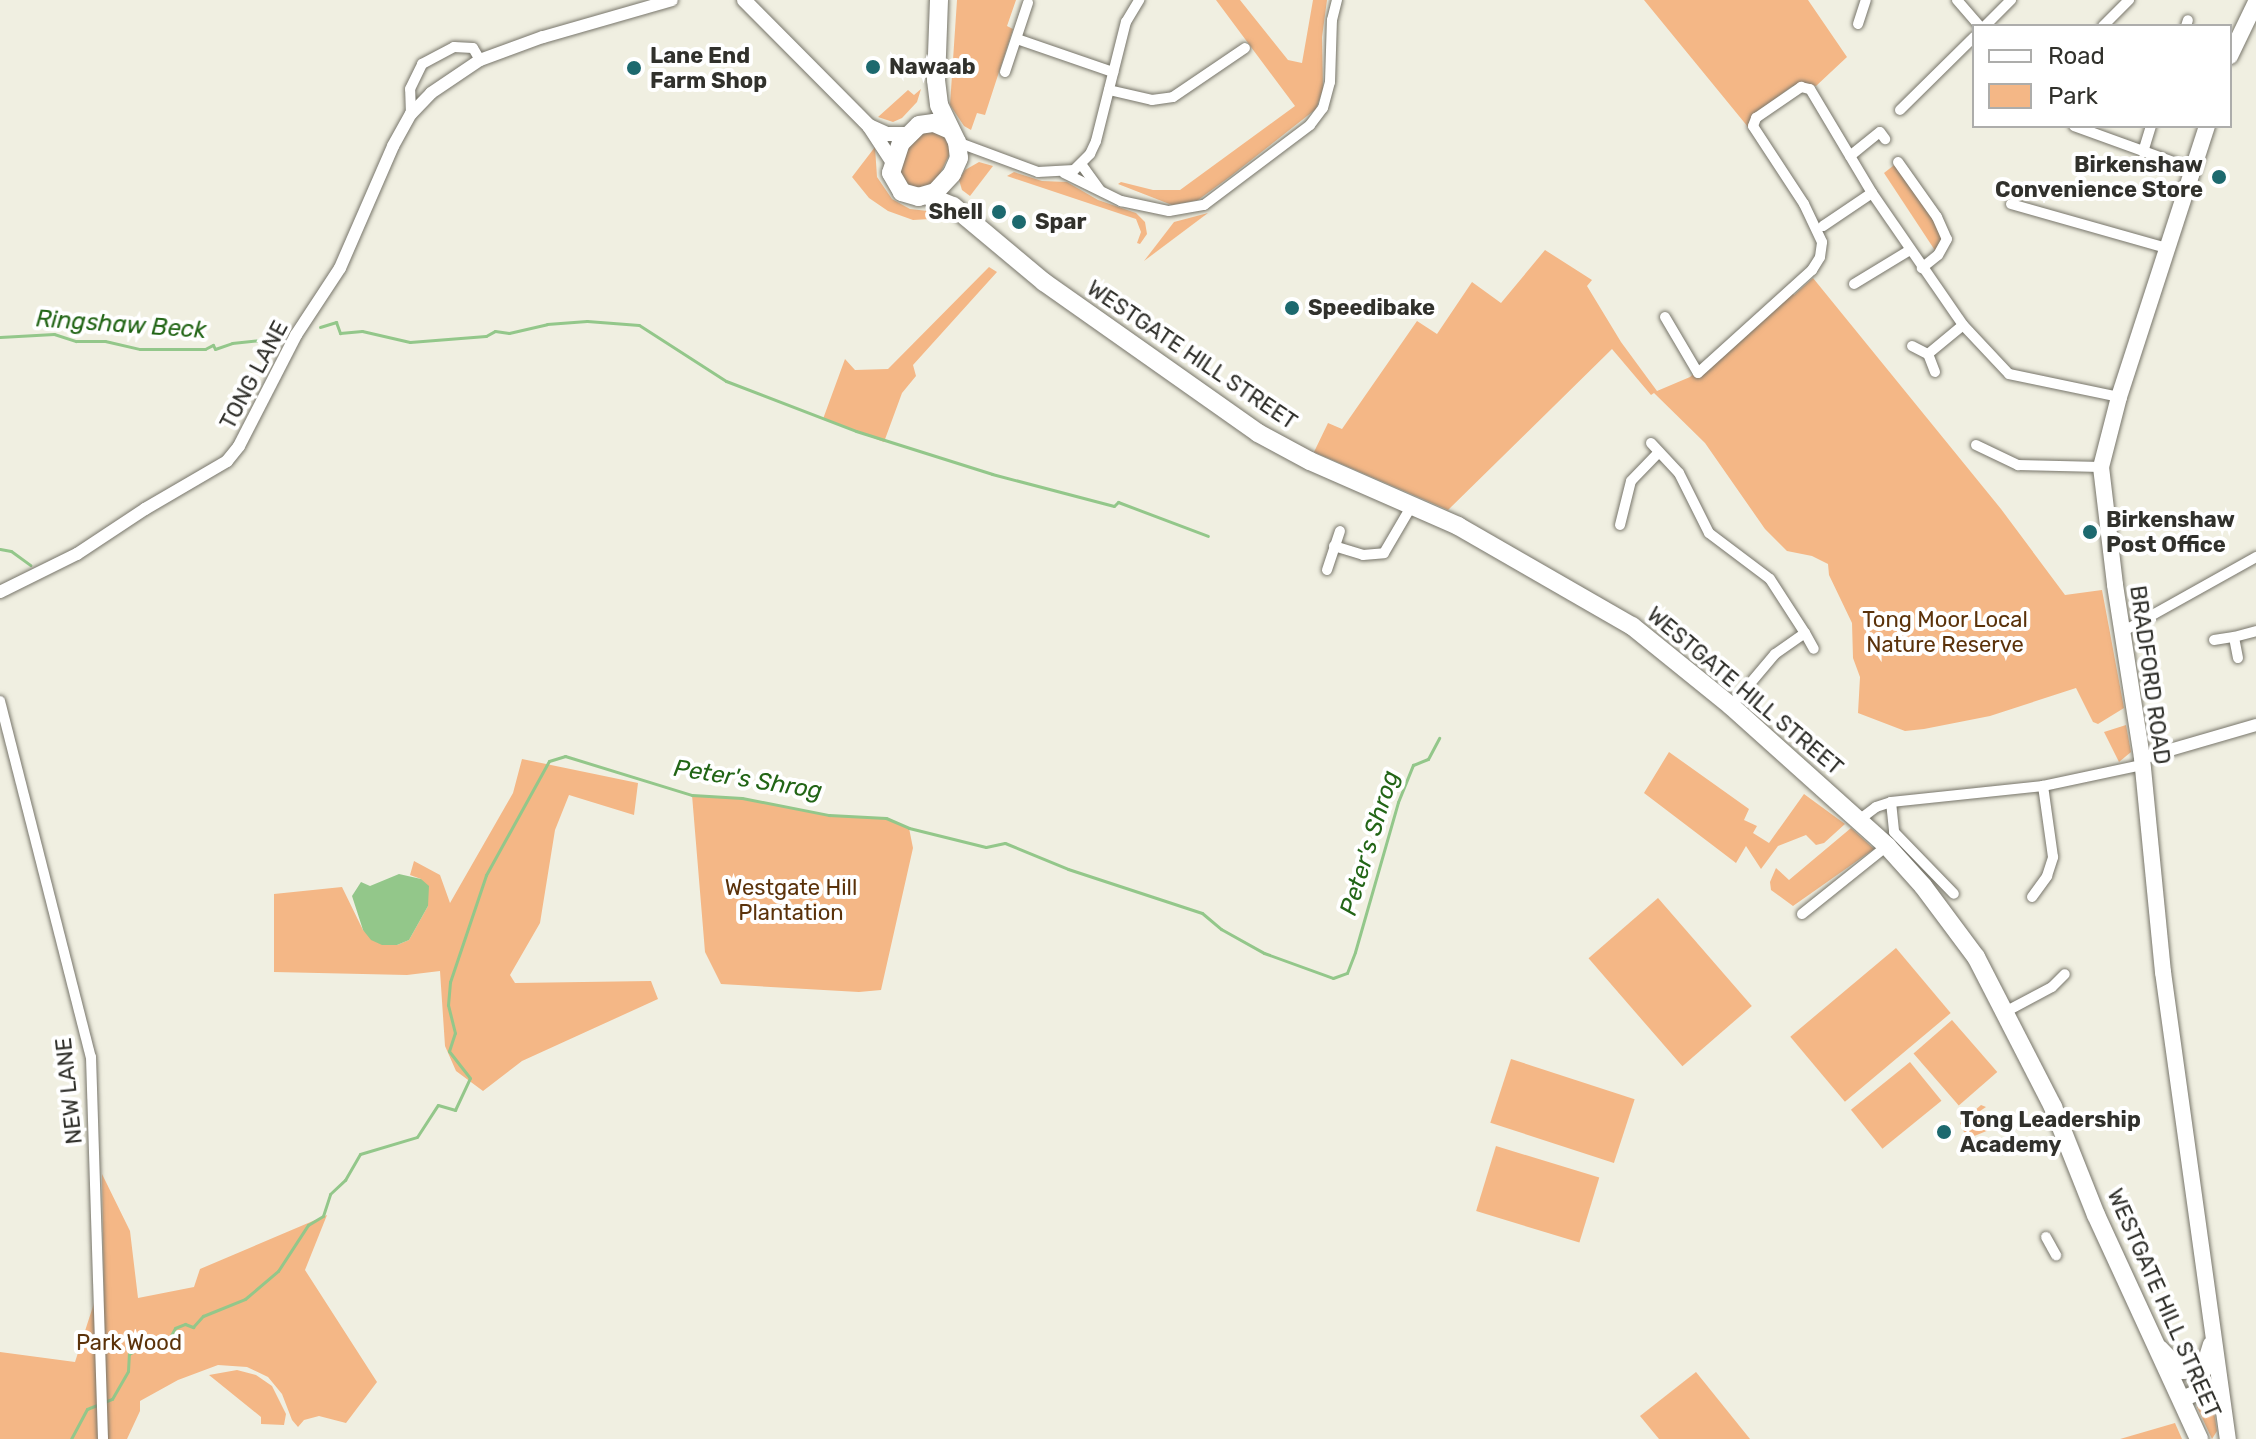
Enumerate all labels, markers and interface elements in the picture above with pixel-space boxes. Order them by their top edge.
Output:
legend [1972,24,2232,128]
place label: Lane End Farm Shop [650,42,767,94]
text: Road [2048,42,2105,70]
place label: Nawaab [889,54,976,80]
marker: Nawaab [864,58,882,76]
marker: Lane End Farm Shop [625,59,643,77]
text: Park [2048,82,2098,110]
place label: Birkenshaw Convenience Store [1995,151,2203,202]
marker: Birkenshaw Convenience Store [2210,168,2228,186]
place label: Shell [928,199,983,225]
marker: Shell [990,203,1008,221]
place label: Spar [1035,209,1086,235]
marker: Spar [1010,213,1028,231]
street label: WESTGATE HILL STREET [1082,275,1302,435]
place label: Speedibake [1308,295,1435,321]
marker: Speedibake [1283,299,1301,317]
water label: Ringshaw Beck [34,305,208,345]
street label: TONG LANE [214,316,294,434]
place label: Birkenshaw Post Office [2106,506,2235,558]
marker: Birkenshaw Post Office [2081,523,2099,541]
street label: BRADFORD ROAD [2124,584,2176,766]
street label: WESTGATE HILL STREET [1642,601,1848,781]
park label: Tong Moor Local Nature Reserve [1862,606,2028,658]
water label: Peter's Shrog [672,754,824,806]
water label: Peter's Shrog [1334,767,1406,919]
park label: Westgate Hill Plantation [725,874,857,926]
street label: NEW LANE [50,1036,88,1146]
place label: Tong Leadership Academy [1960,1106,2141,1158]
marker: Tong Leadership Academy [1935,1123,1953,1141]
street label: WESTGATE HILL STREET [2101,1184,2227,1422]
park label: Park Wood [76,1330,182,1356]

